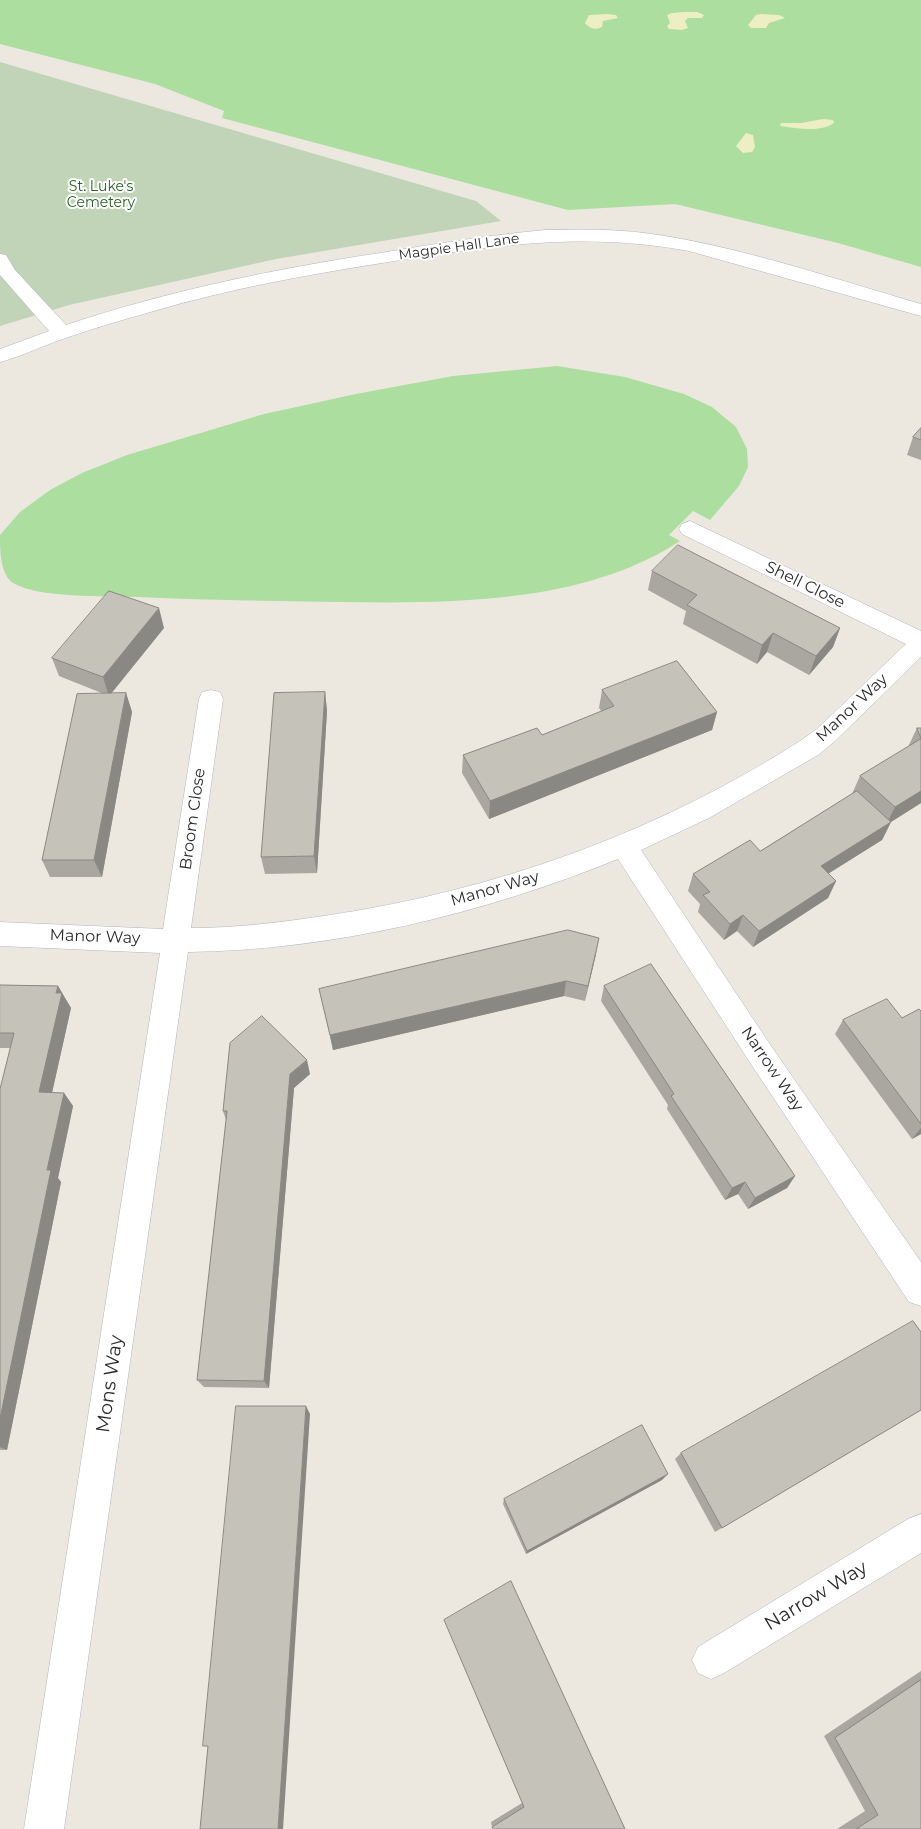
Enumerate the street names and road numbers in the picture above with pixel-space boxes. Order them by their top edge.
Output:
street label: Magpie Hall Lane [397,230,521,264]
street label: Shell Close [762,557,848,613]
street label: Manor Way [812,670,892,746]
street label: Broom Close [176,767,210,871]
street label: Manor Way [449,867,541,911]
street label: Manor Way [49,926,141,948]
street label: Narrow Way [737,1023,807,1115]
street label: Mons Way [92,1334,128,1434]
street label: Narrow Way [760,1556,872,1636]

